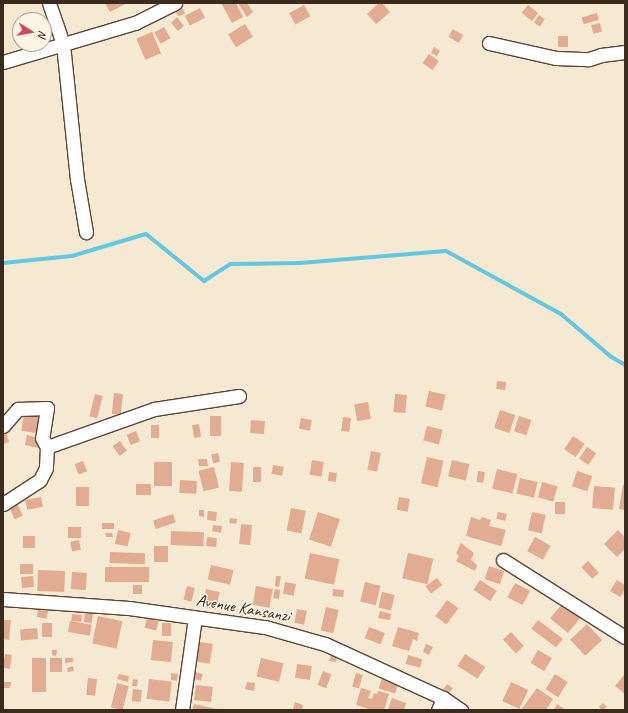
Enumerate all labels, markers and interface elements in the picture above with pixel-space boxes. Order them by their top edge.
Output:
north arrow [12,12,52,52]
text: N [35,29,50,39]
street label: Avenue Kansanzi [195,590,291,626]

